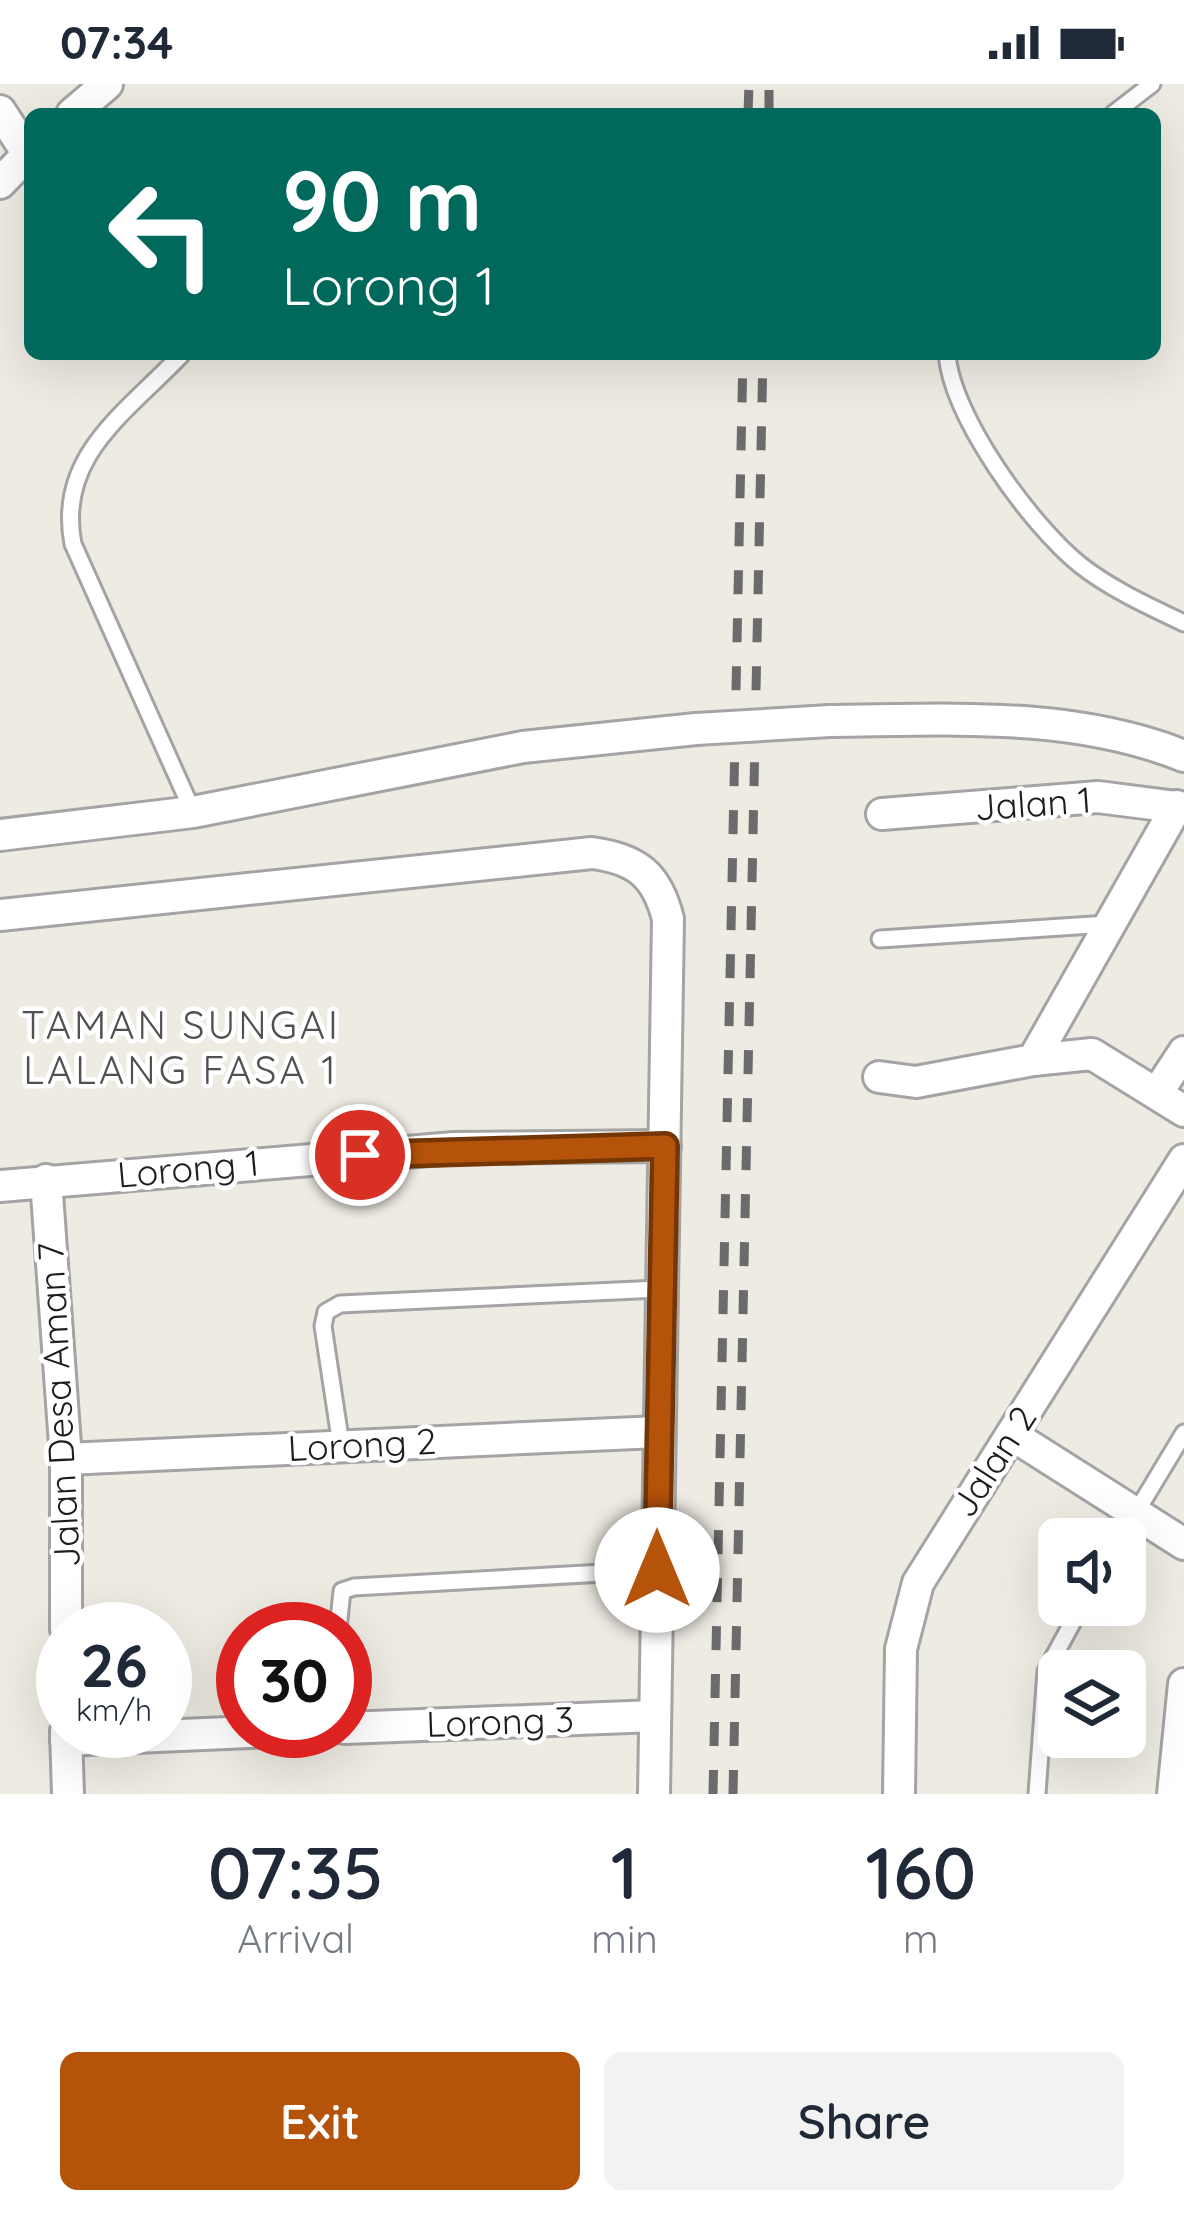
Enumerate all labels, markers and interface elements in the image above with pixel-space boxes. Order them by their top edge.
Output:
text: 07:34 [60,14,173,70]
text: 90 m [282,147,482,252]
icon: left [84,156,240,312]
text: Lorong 1 [282,251,495,319]
street label: Jalan 1 [973,776,1093,830]
district label: TAMAN SUNGAI LALANG FASA 1 [21,1000,341,1094]
pin [309,1104,411,1206]
icon: arrive [327,1122,393,1188]
street label: Lorong 1 [115,1139,261,1197]
street label: Jalan Desa Aman 7 [27,1241,89,1569]
street label: Jalan 2 [941,1397,1045,1525]
street label: Lorong 2 [287,1418,437,1470]
position arrow [594,1507,720,1633]
map controls [1038,1518,1146,1758]
button: sound [1038,1518,1146,1626]
speed limit sign: 30 [216,1602,372,1758]
text: 26 [80,1627,148,1702]
button: layers [1038,1650,1146,1758]
text: km/h [76,1691,152,1729]
street label: Lorong 3 [425,1696,575,1746]
text: 07:35 [208,1827,384,1917]
text: 1 [611,1827,638,1917]
text: 160 [865,1827,976,1917]
text: Arrival [237,1914,354,1963]
text: min [591,1914,658,1963]
text: m [903,1914,939,1963]
button: Exit [60,2052,580,2190]
button: Share [604,2052,1124,2190]

